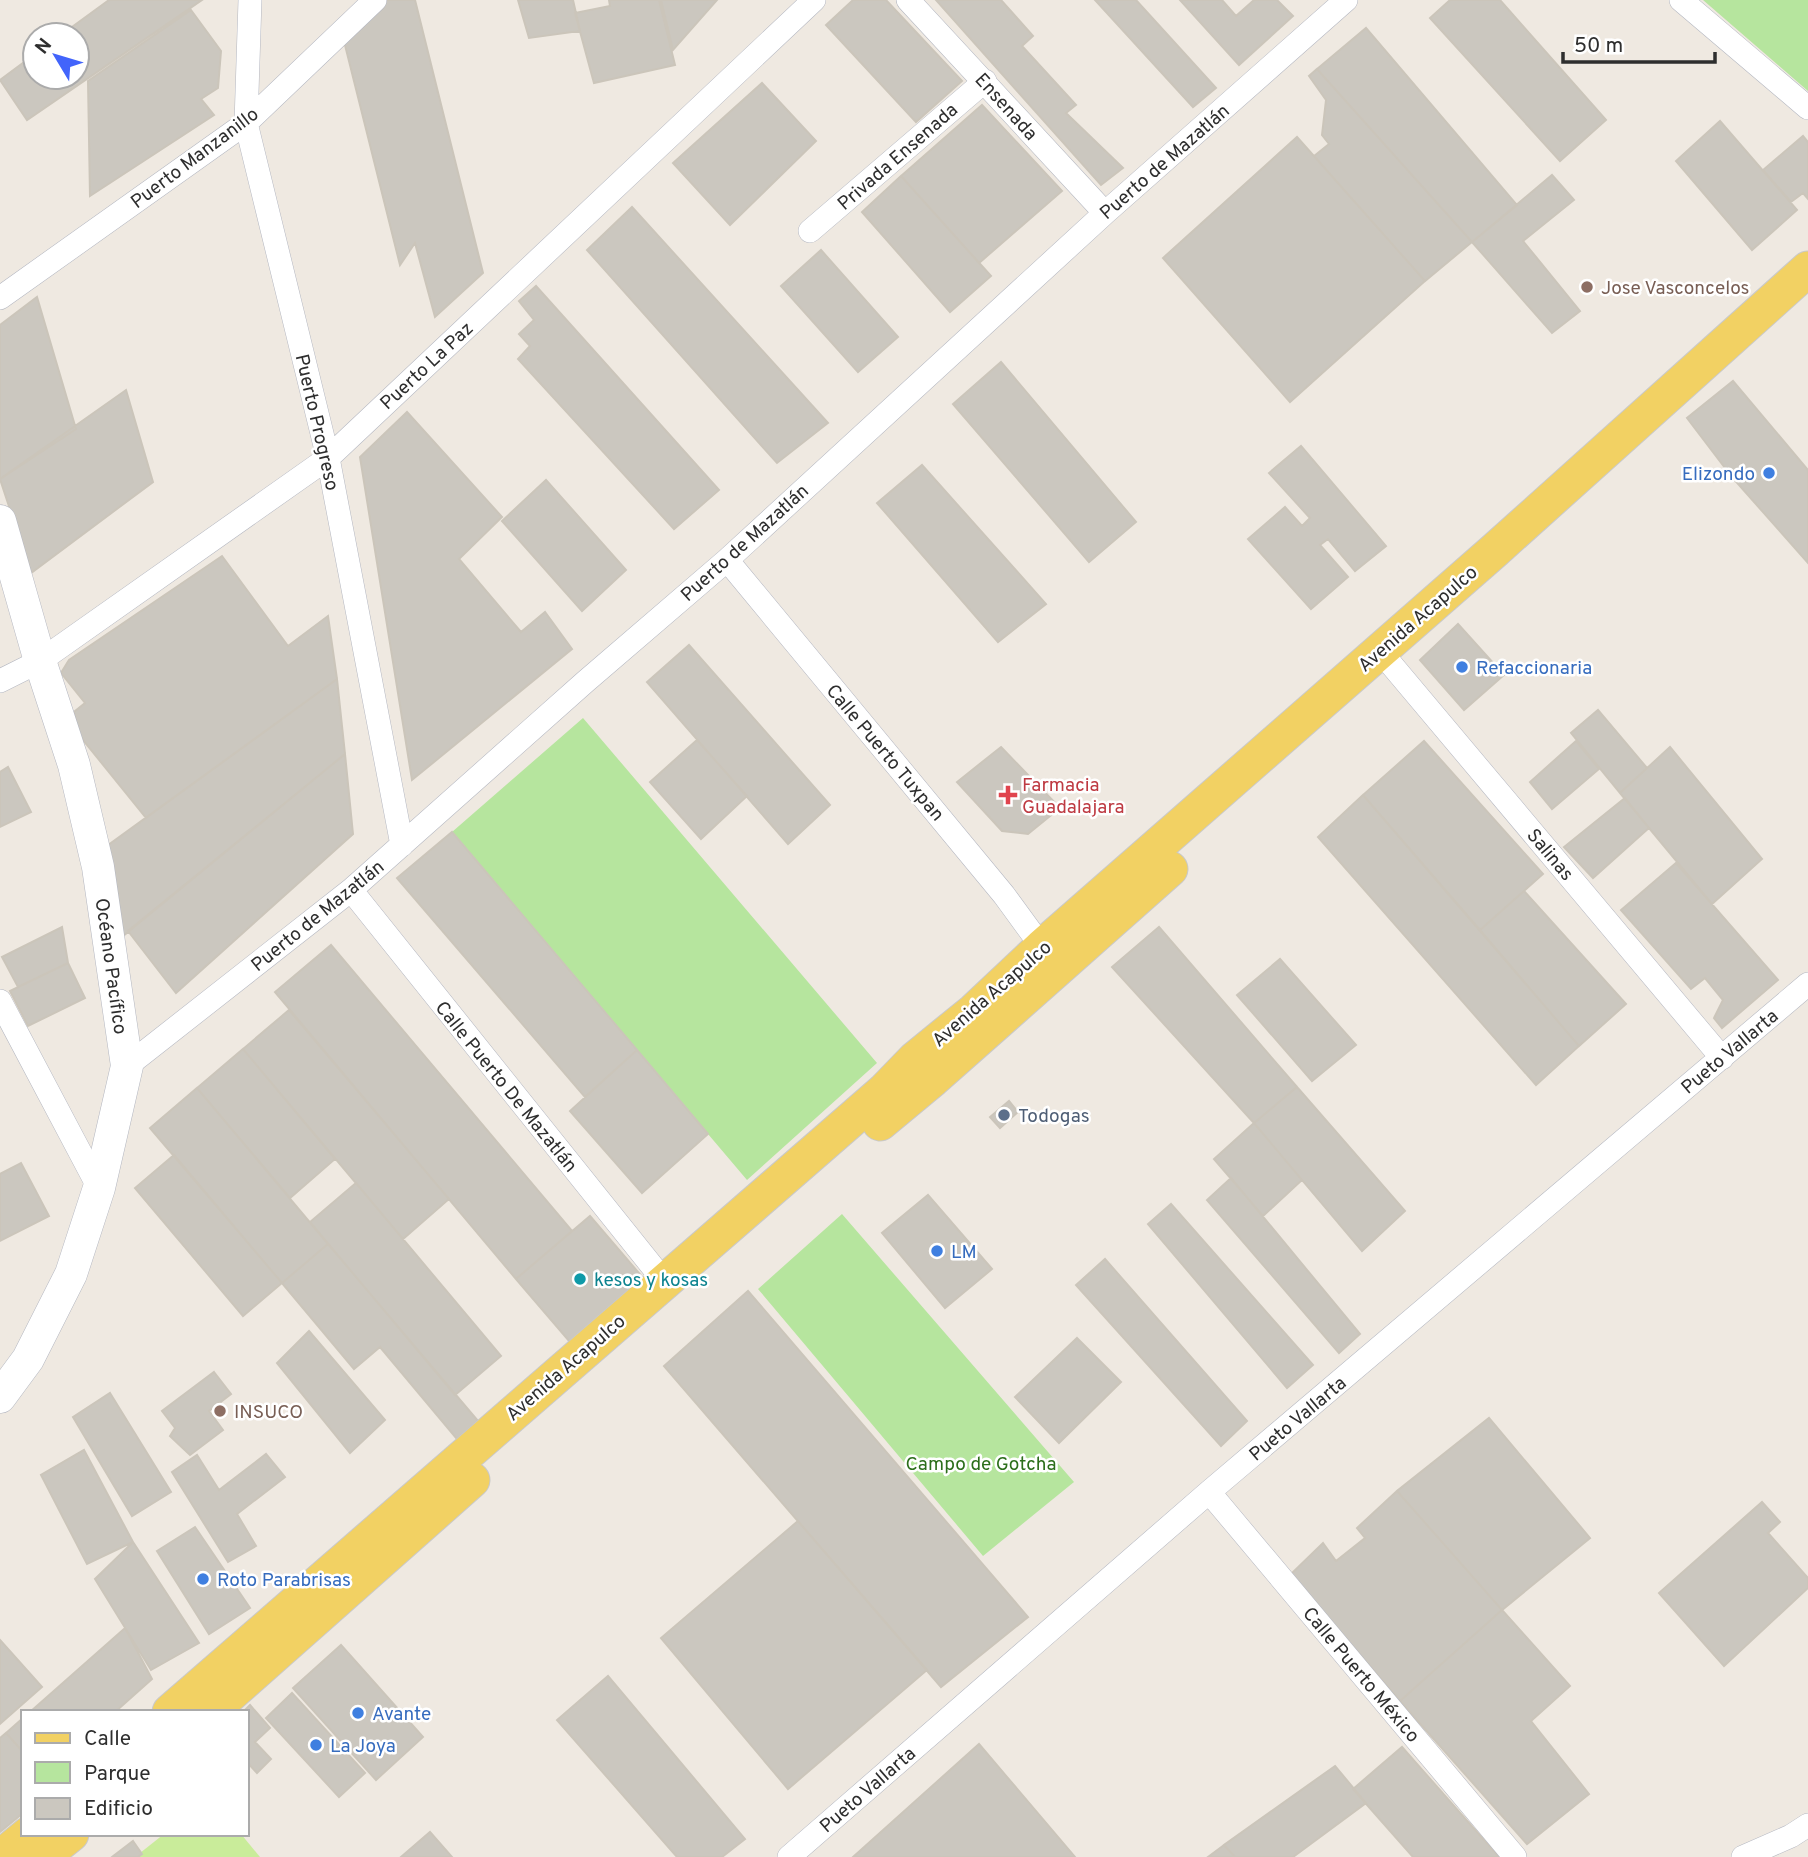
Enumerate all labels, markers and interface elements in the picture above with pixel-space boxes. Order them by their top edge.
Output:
north arrow [21,21,91,91]
scale bar [1563,21,1715,65]
text: 50 m [1574,33,1623,60]
text: N [31,34,58,60]
street label: Ensenada [969,69,1042,146]
street label: Privada Ensenada [833,99,963,216]
street label: Puerto de Mazatlán [1095,100,1235,225]
street label: Puerto Manzanillo [126,103,264,215]
place label: Jose Vasconcelos [1601,277,1750,301]
marker: Jose Vasconcelos [1579,279,1595,295]
street label: Puerto La Paz [376,317,479,416]
street label: Puerto Progreso [289,352,343,493]
place label: Elizondo [1682,463,1755,487]
marker: Elizondo [1761,465,1777,481]
street label: Puerto de Mazatlán [676,480,814,607]
street label: Avenida Acapulco [1354,561,1483,678]
place label: Refaccionaria [1476,657,1592,681]
marker: Refaccionaria [1454,659,1470,675]
street label: Calle Puerto Tuxpan [820,680,949,827]
place label: Farmacia Guadalajara [1022,774,1124,820]
marker: Farmacia Guadalajara [1000,787,1016,803]
street label: Salinas [1521,824,1578,886]
street label: Puerto de Mazatlán [247,856,390,978]
street label: Océano Pacífico [89,897,131,1036]
street label: Avenida Acapulco [928,936,1057,1053]
street label: Calle Puerto De Mazatlán [429,997,582,1178]
street label: Pueto Vallarta [1677,1005,1784,1100]
place label: Todogas [1018,1105,1090,1129]
marker: Todogas [996,1107,1012,1123]
place label: LM [951,1241,977,1265]
marker: LM [929,1243,945,1259]
place label: kesos y kosas [594,1269,708,1293]
marker: kesos y kosas [572,1271,588,1287]
street label: Avenida Acapulco [502,1310,631,1427]
street label: Pueto Vallarta [1245,1372,1352,1467]
place label: INSUCO [234,1401,303,1425]
marker: INSUCO [212,1403,228,1419]
park label: Campo de Gotcha [905,1453,1057,1477]
place label: Roto Parabrisas [217,1569,351,1593]
marker: Roto Parabrisas [195,1571,211,1587]
street label: Calle Puerto México [1297,1603,1424,1748]
place label: Avante [372,1703,431,1727]
marker: Avante [350,1705,366,1721]
legend [21,1710,248,1836]
text: Calle [84,1726,131,1753]
place label: La Joya [330,1735,396,1759]
marker: La Joya [308,1737,324,1753]
street label: Pueto Vallarta [815,1742,921,1839]
text: Parque [84,1761,151,1788]
text: Edificio [84,1796,153,1823]

